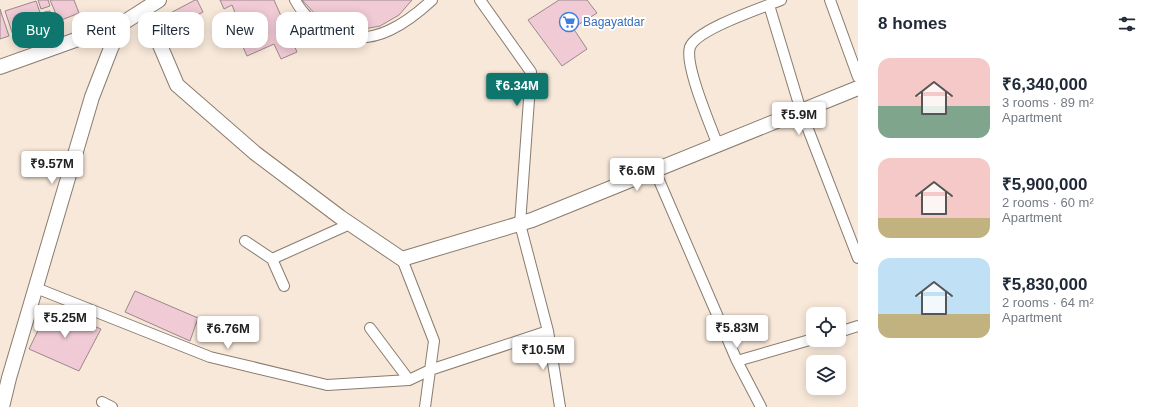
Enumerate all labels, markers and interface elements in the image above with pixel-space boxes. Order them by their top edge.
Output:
supermarket icon: Bagayatdar [558,11,580,33]
chip: Buy [12,12,64,48]
chip: Rent [72,12,130,48]
chip: Filters [138,12,204,48]
chip: New [212,12,268,48]
chip: Apartment [276,12,368,48]
icon: filters [1116,13,1138,35]
text: 8 homes [878,14,947,33]
place label: Bagayatdar [583,15,644,29]
pin: ₹6.34M [484,73,550,107]
icon: home [910,74,958,122]
text: ₹6,340,000 [1002,75,1087,94]
text: ₹6.34M [495,78,539,93]
text: 3 rooms · 89 m² [1002,95,1094,110]
pin: ₹5.9M [771,102,827,136]
text: ₹5.9M [781,107,817,122]
text: Apartment [1002,110,1062,125]
pin: ₹9.57M [19,151,85,185]
text: ₹9.57M [30,156,74,171]
pin: ₹6.6M [609,158,665,192]
text: ₹6.6M [619,163,655,178]
icon: home [910,174,958,222]
text: ₹5,900,000 [1002,175,1087,194]
text: 2 rooms · 60 m² [1002,195,1094,210]
text: Apartment [1002,210,1062,225]
icon: home [910,274,958,322]
text: ₹5,830,000 [1002,275,1087,294]
text: 2 rooms · 64 m² [1002,295,1094,310]
pin: ₹5.25M [32,305,98,339]
map controls [806,307,846,395]
button: locate [806,307,846,347]
text: ₹5.25M [43,310,87,325]
text: Apartment [1002,310,1062,325]
pin: ₹5.83M [704,315,770,349]
pin: ₹6.76M [195,316,261,350]
text: ₹5.83M [715,320,759,335]
text: ₹6.76M [206,321,250,336]
pin: ₹10.5M [510,337,576,371]
text: ₹10.5M [521,342,565,357]
button: layers [806,355,846,395]

